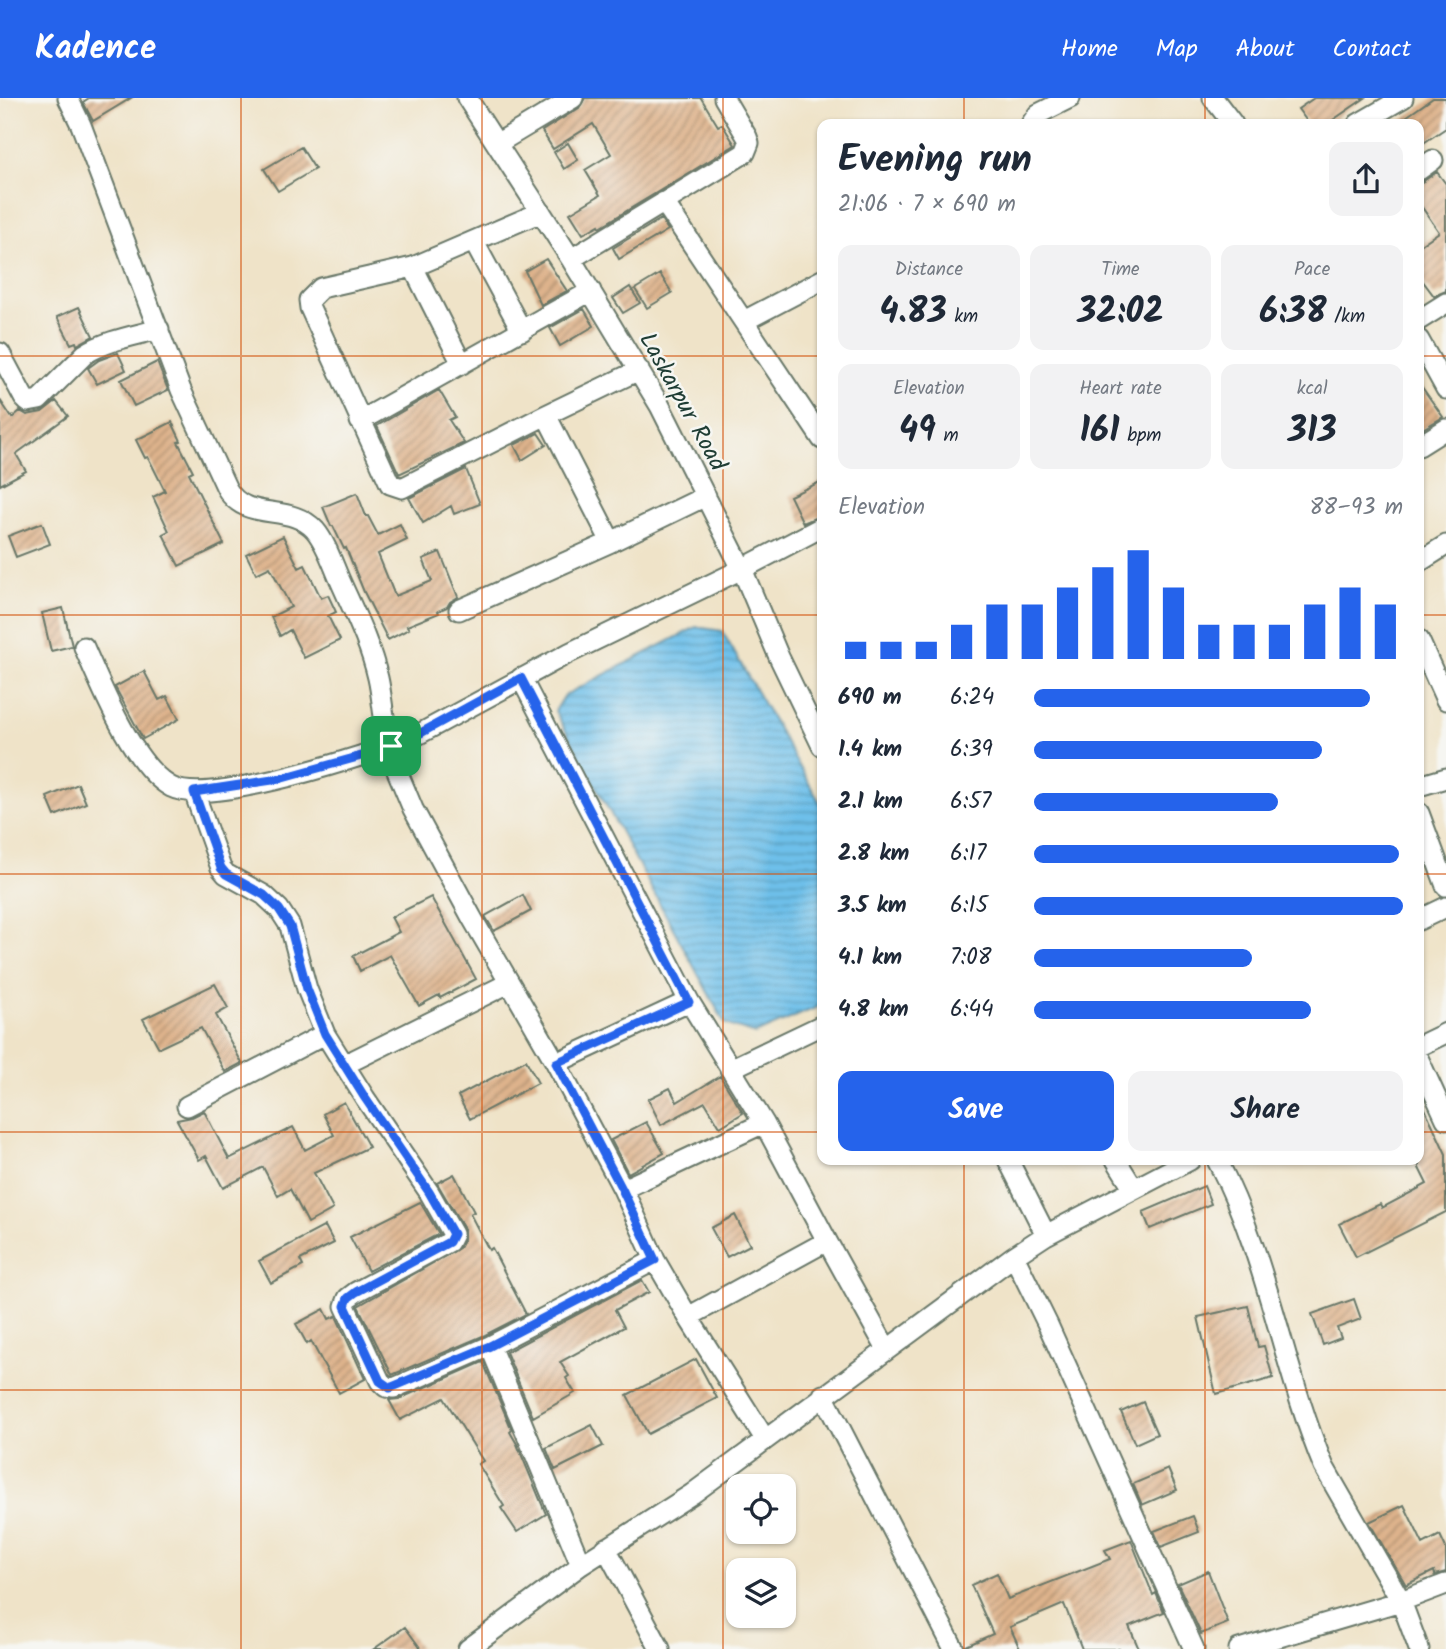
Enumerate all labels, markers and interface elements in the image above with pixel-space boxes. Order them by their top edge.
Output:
text: Kadence [35,23,156,76]
text: Home [1061,30,1118,69]
text: Map [1156,30,1198,69]
text: About [1236,30,1294,69]
text: Contact [1332,30,1411,69]
text: Evening run [838,131,1032,191]
button: share [1329,142,1403,216]
text: 21:06 · 7 × 690 m [838,187,1016,223]
text: Distance [895,255,963,285]
text: Time [1101,255,1140,285]
text: Pace [1294,255,1330,285]
text: 4.83 [879,285,947,341]
text: 32:02 [1077,285,1164,341]
text: 6:38 [1259,285,1327,341]
text: km [947,302,978,332]
text: /km [1327,302,1365,332]
street label: Laskarpur Road [628,325,737,480]
text: Elevation [893,374,965,404]
text: Heart rate [1079,374,1162,404]
text: kcal [1297,374,1328,404]
text: 49 [899,404,936,460]
text: 161 [1080,404,1120,460]
text: 313 [1288,404,1337,460]
text: m [936,421,959,451]
text: bpm [1120,421,1161,451]
text: Elevation [838,490,925,526]
text: 88–93 m [1309,490,1403,526]
text: 690 m [838,680,902,716]
text: 6:24 [950,680,994,716]
pin [361,716,421,776]
icon: arrive [372,727,410,765]
text: 1.4 km [838,732,902,768]
text: 6:39 [950,732,993,768]
text: 2.1 km [838,784,903,820]
text: 6:57 [950,784,991,820]
text: 2.8 km [838,836,909,872]
text: 6:17 [950,836,986,872]
text: 3.5 km [838,888,907,924]
text: 6:15 [950,888,988,924]
text: 4.1 km [838,940,902,976]
text: 7:08 [950,940,992,976]
text: 4.8 km [838,992,909,1028]
text: 6:44 [950,992,994,1028]
button: Save [838,1071,1114,1151]
button: Share [1128,1071,1403,1151]
map controls [726,1474,796,1628]
button: locate [726,1474,796,1544]
button: layers [726,1558,796,1628]

